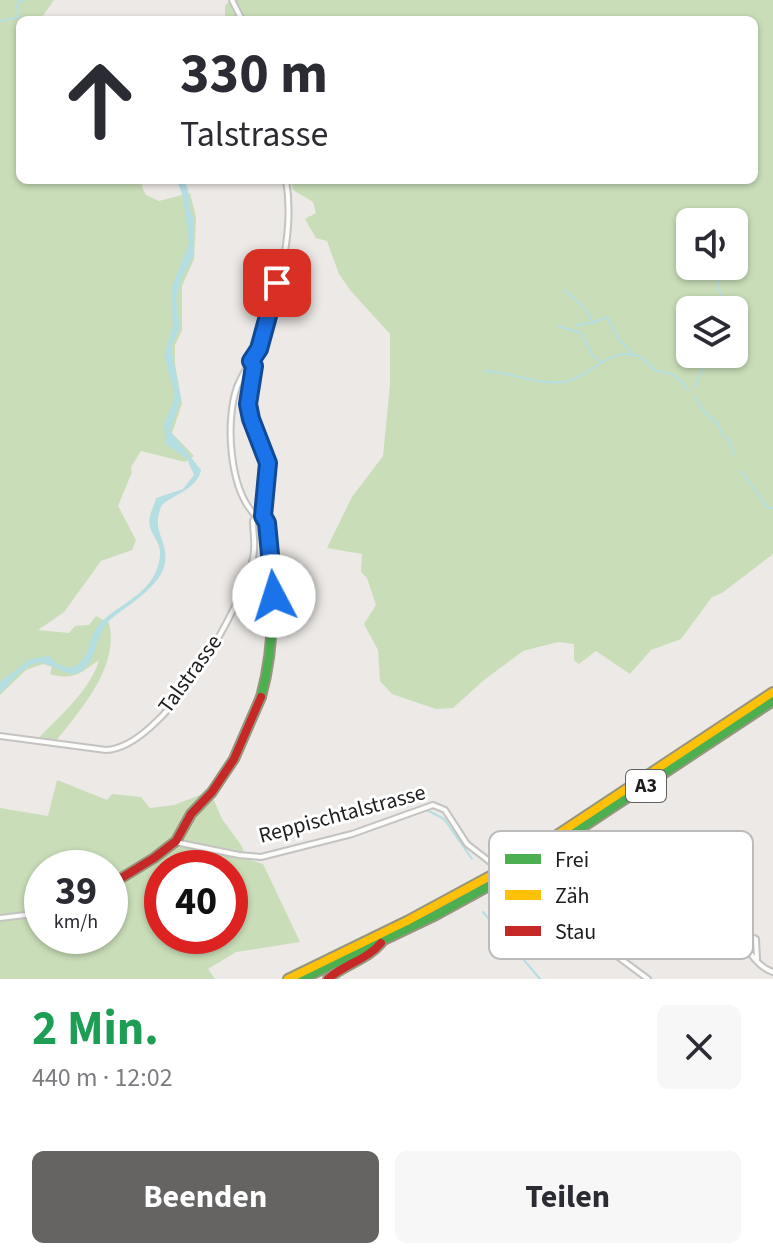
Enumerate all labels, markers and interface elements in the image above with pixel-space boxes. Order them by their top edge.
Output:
text: 330 m [180,35,328,114]
icon: ahead [48,48,152,152]
text: Talstrasse [180,109,328,160]
map controls [676,208,748,368]
button: sound [676,208,748,280]
pin [243,249,311,317]
icon: arrive [255,261,299,305]
button: layers [676,296,748,368]
position arrow [232,554,316,638]
street label: Talstrasse [150,628,230,720]
road number: A3 [626,770,666,802]
street label: Reppischtalstrasse [255,776,429,852]
legend [489,831,753,959]
text: Frei [555,844,589,876]
speed limit sign: 40 [144,850,248,954]
text: 39 [55,863,97,920]
text: Zäh [555,880,590,912]
text: km/h [54,908,98,936]
text: Stau [555,916,596,948]
text: 2 Min. [32,995,159,1063]
button: close [657,1005,741,1089]
text: 440 m · 12:02 [32,1059,173,1096]
button: Beenden [32,1151,379,1243]
button: Teilen [395,1151,741,1243]

